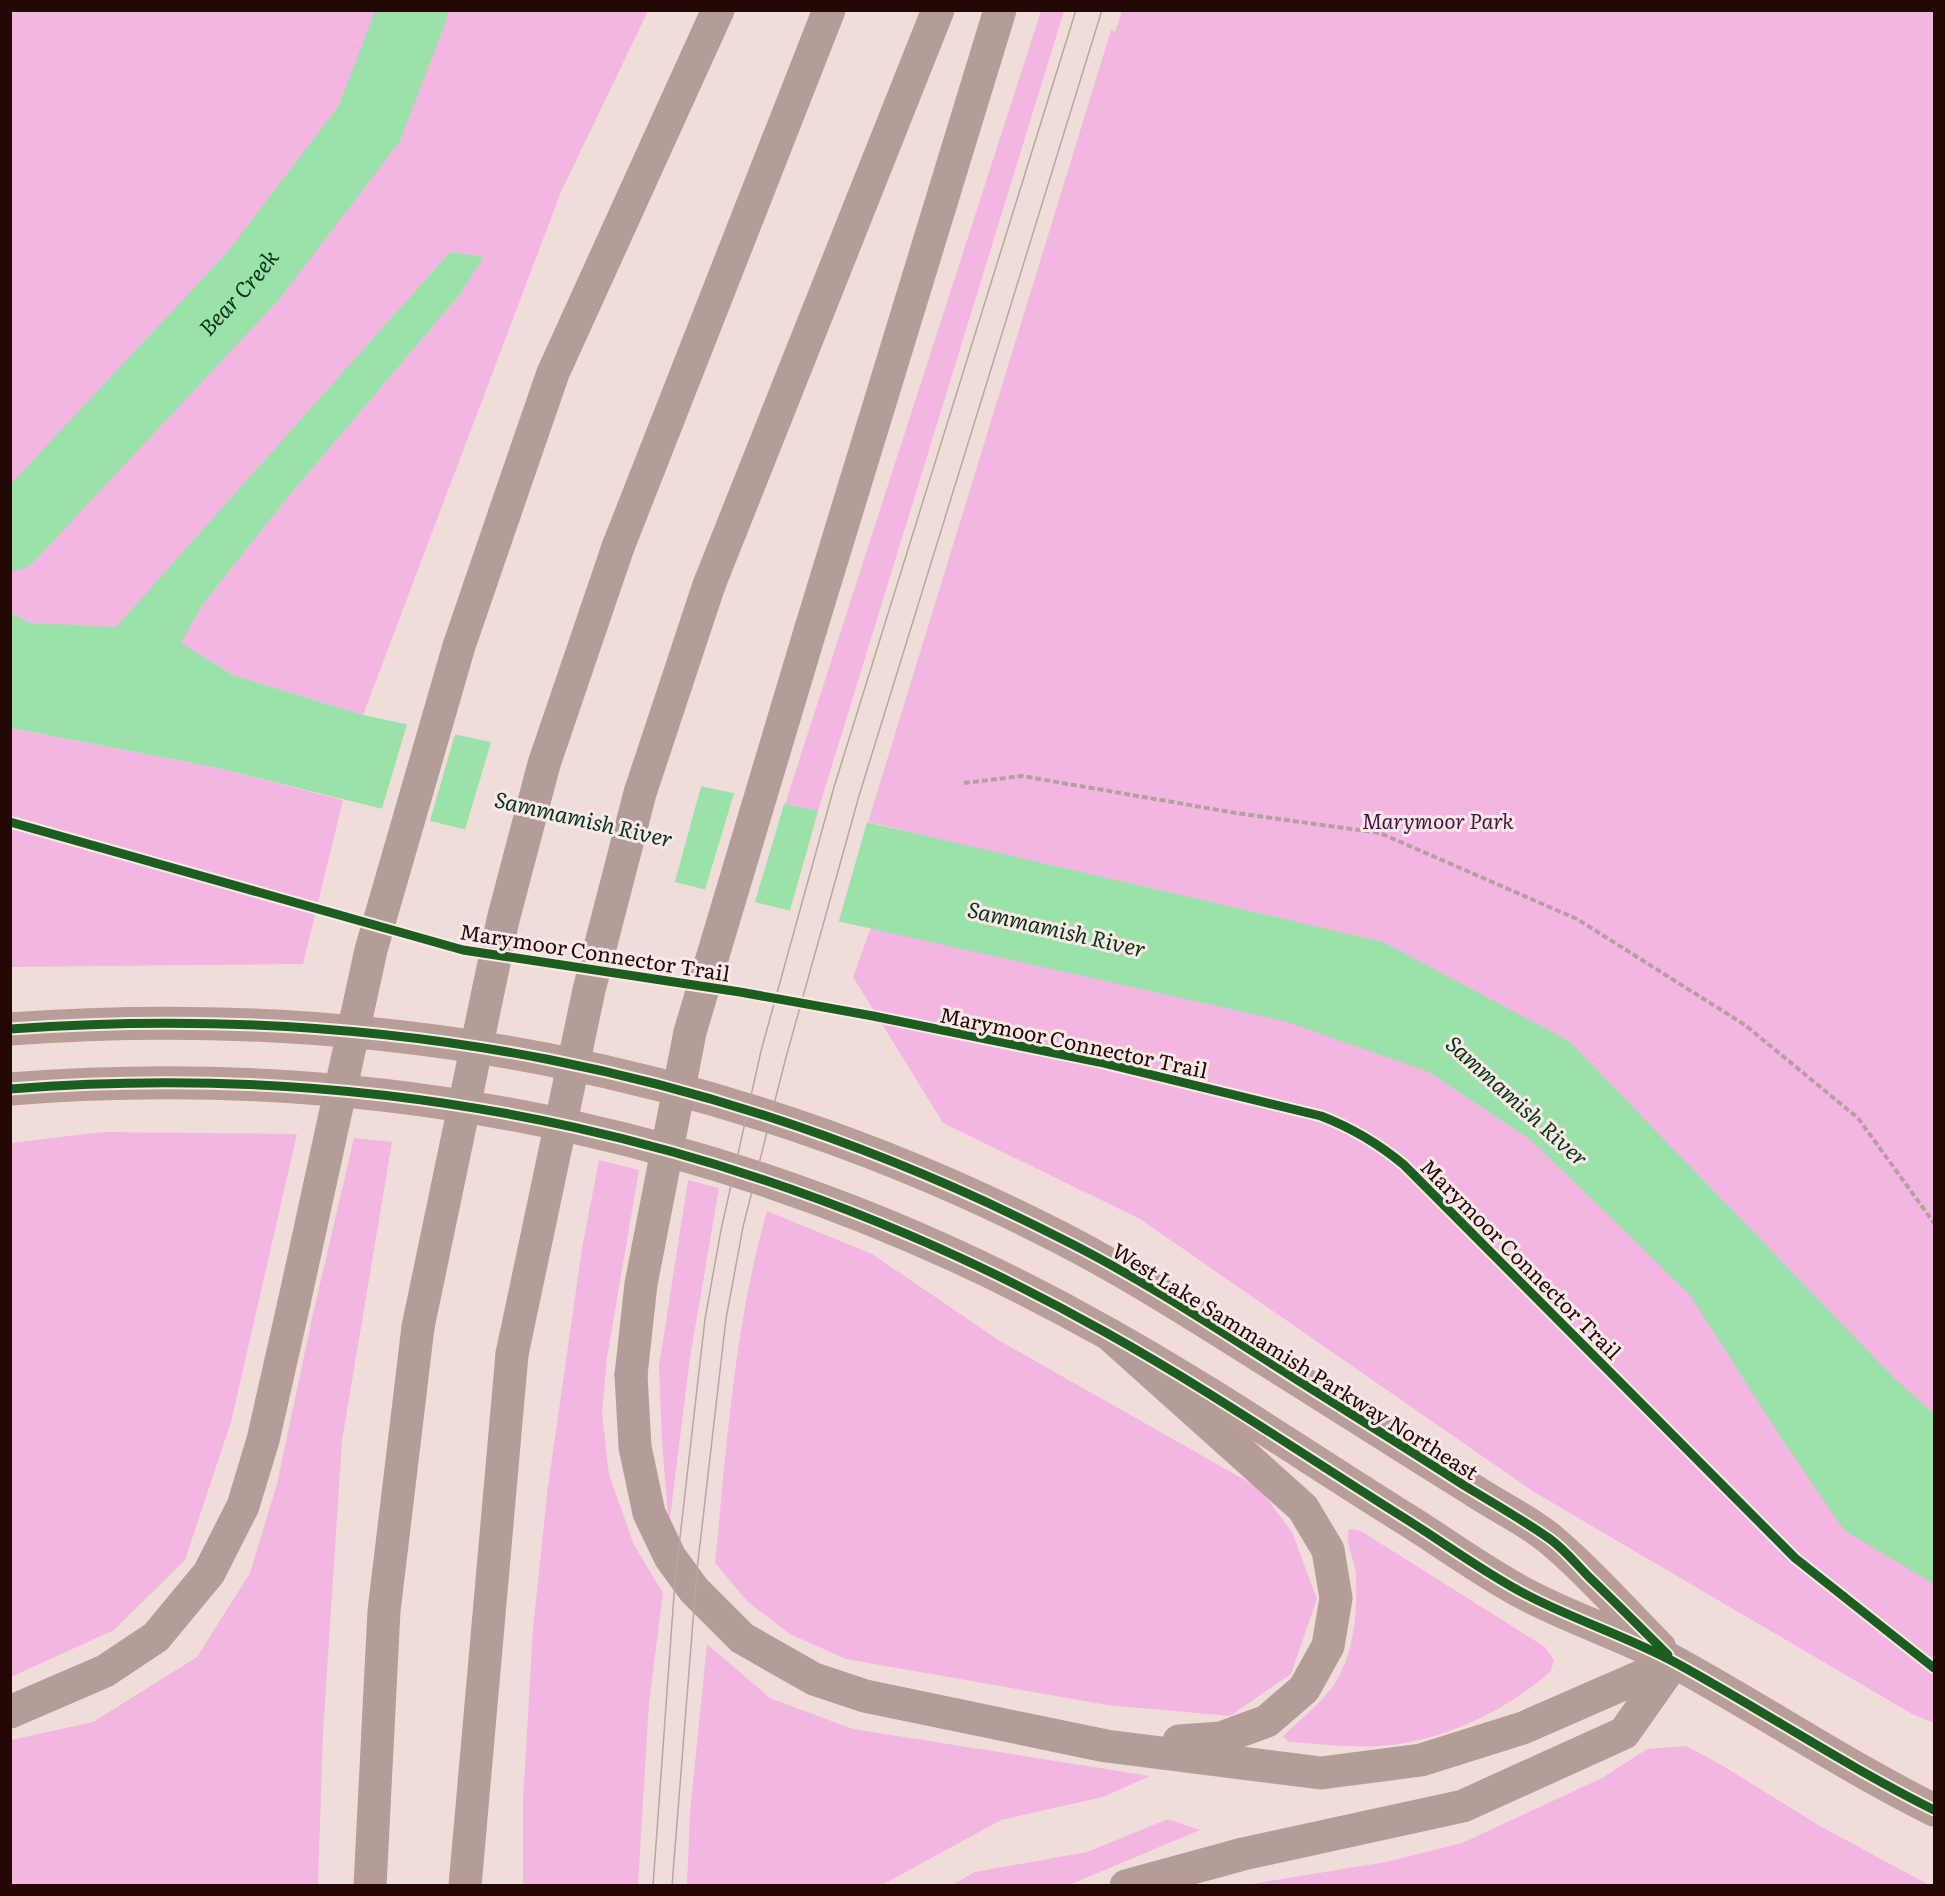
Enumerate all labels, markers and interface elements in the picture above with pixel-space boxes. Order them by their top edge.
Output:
water label: Bear Creek [190,241,285,342]
water label: Sammamish River [492,781,676,855]
park label: Marymoor Park [1362,804,1514,835]
water label: Sammamish River [965,891,1149,965]
street label: Marymoor Connector Trail [458,914,732,988]
street label: Marymoor Connector Trail [937,997,1211,1085]
water label: Sammamish River [1439,1027,1597,1173]
street label: Marymoor Connector Trail [1415,1151,1629,1365]
street label: West Lake Sammamish Parkway Northeast [1107,1234,1486,1486]

